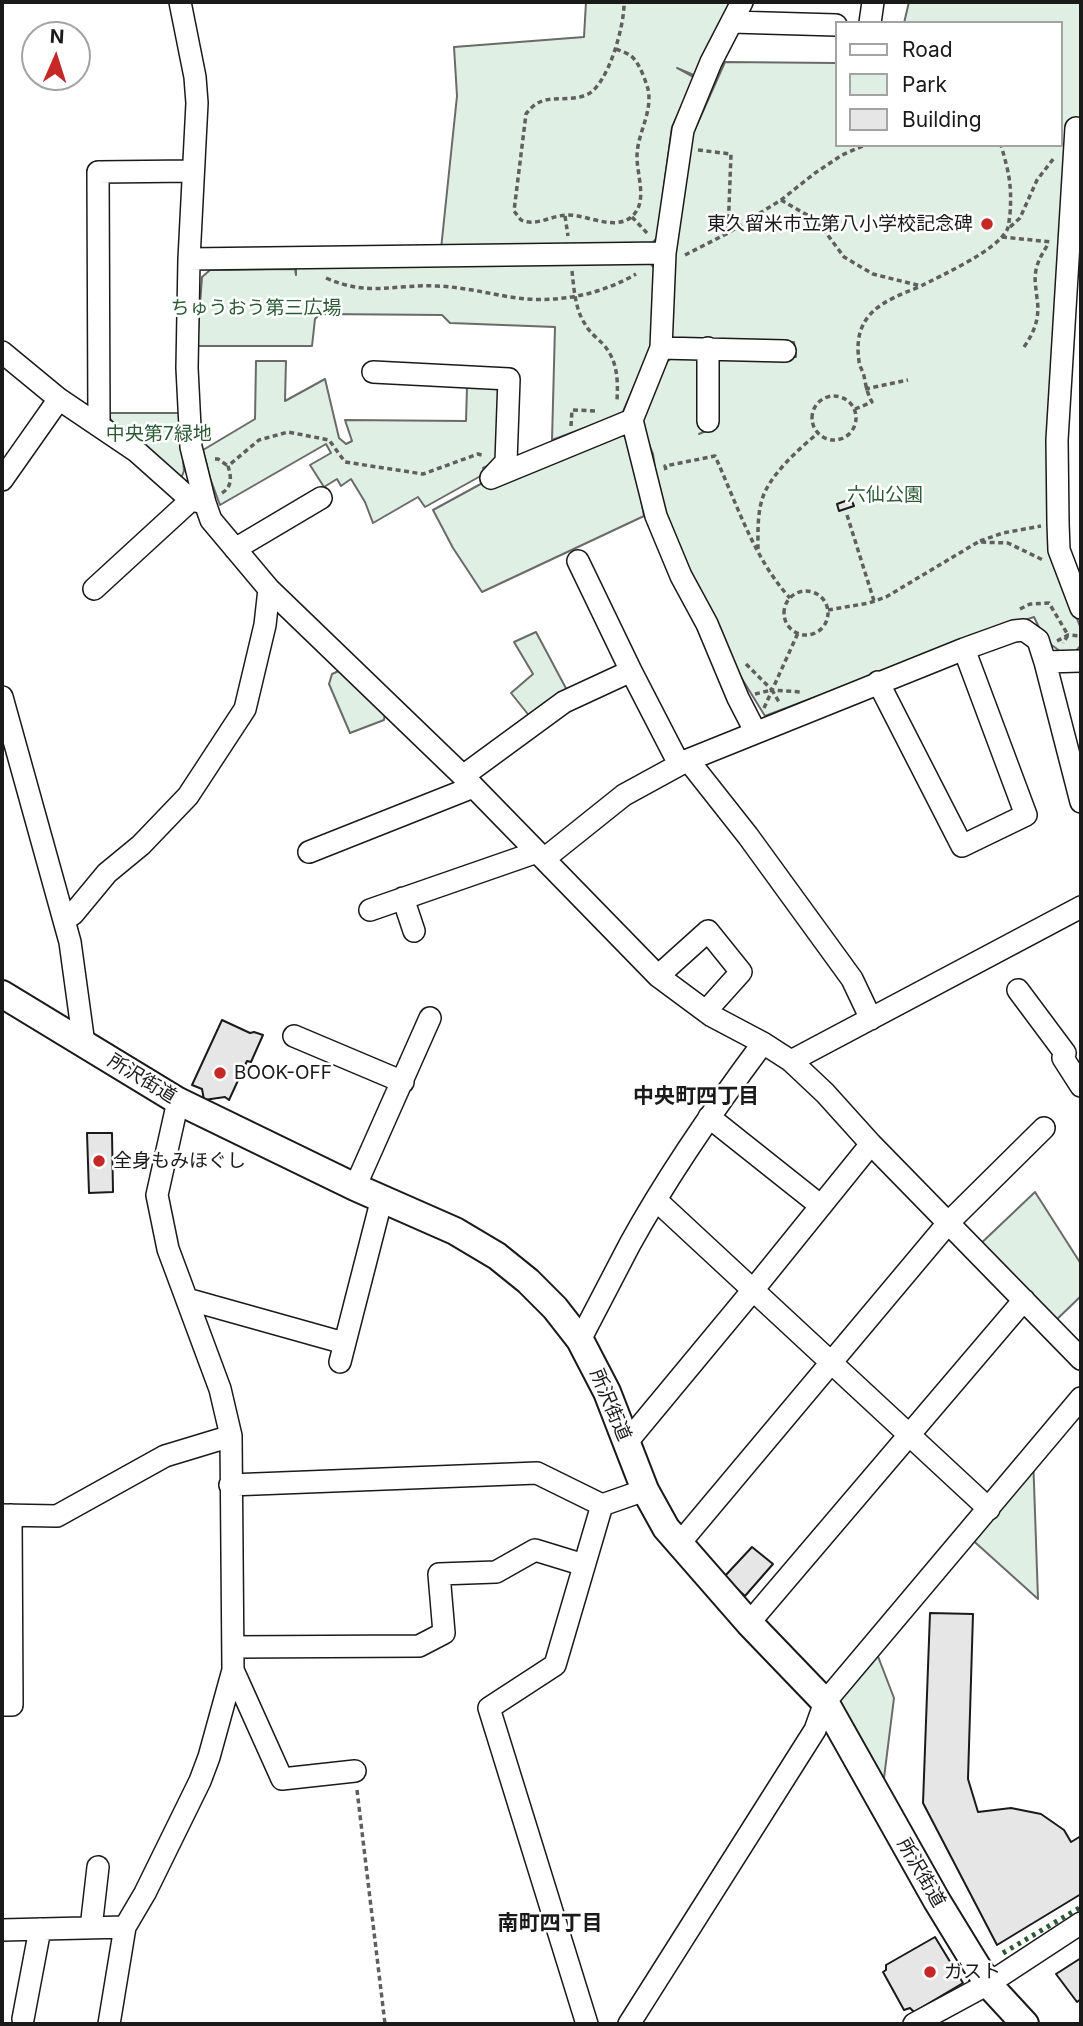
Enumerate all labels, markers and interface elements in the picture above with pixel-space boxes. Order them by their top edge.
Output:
north arrow [21,21,91,91]
legend [834,21,1062,147]
text: N [49,25,65,48]
text: Road [902,37,953,62]
text: Park [902,72,947,97]
text: Building [902,107,982,132]
place label: 東久留米市立第八小学校記念碑 [707,213,973,235]
marker: 東久留米市立第八小学校記念碑 [979,216,995,232]
park label: ちゅうおう第三広場 [171,297,341,319]
park label: 中央第7緑地 [106,423,212,445]
park label: 六仙公園 [847,484,923,506]
street label: 所沢街道 [104,1050,180,1108]
place label: BOOK-OFF [234,1062,332,1084]
marker: BOOK-OFF [212,1065,228,1081]
district label: 中央町四丁目 [633,1084,759,1110]
place label: 全身もみほぐし [113,1150,246,1172]
marker: 全身もみほぐし [91,1153,107,1169]
street label: 所沢街道 [585,1366,635,1444]
street label: 所沢街道 [892,1834,950,1912]
district label: 南町四丁目 [498,1911,602,1937]
place label: ガスト [944,1961,1001,1983]
marker: ガスト [922,1964,938,1980]

